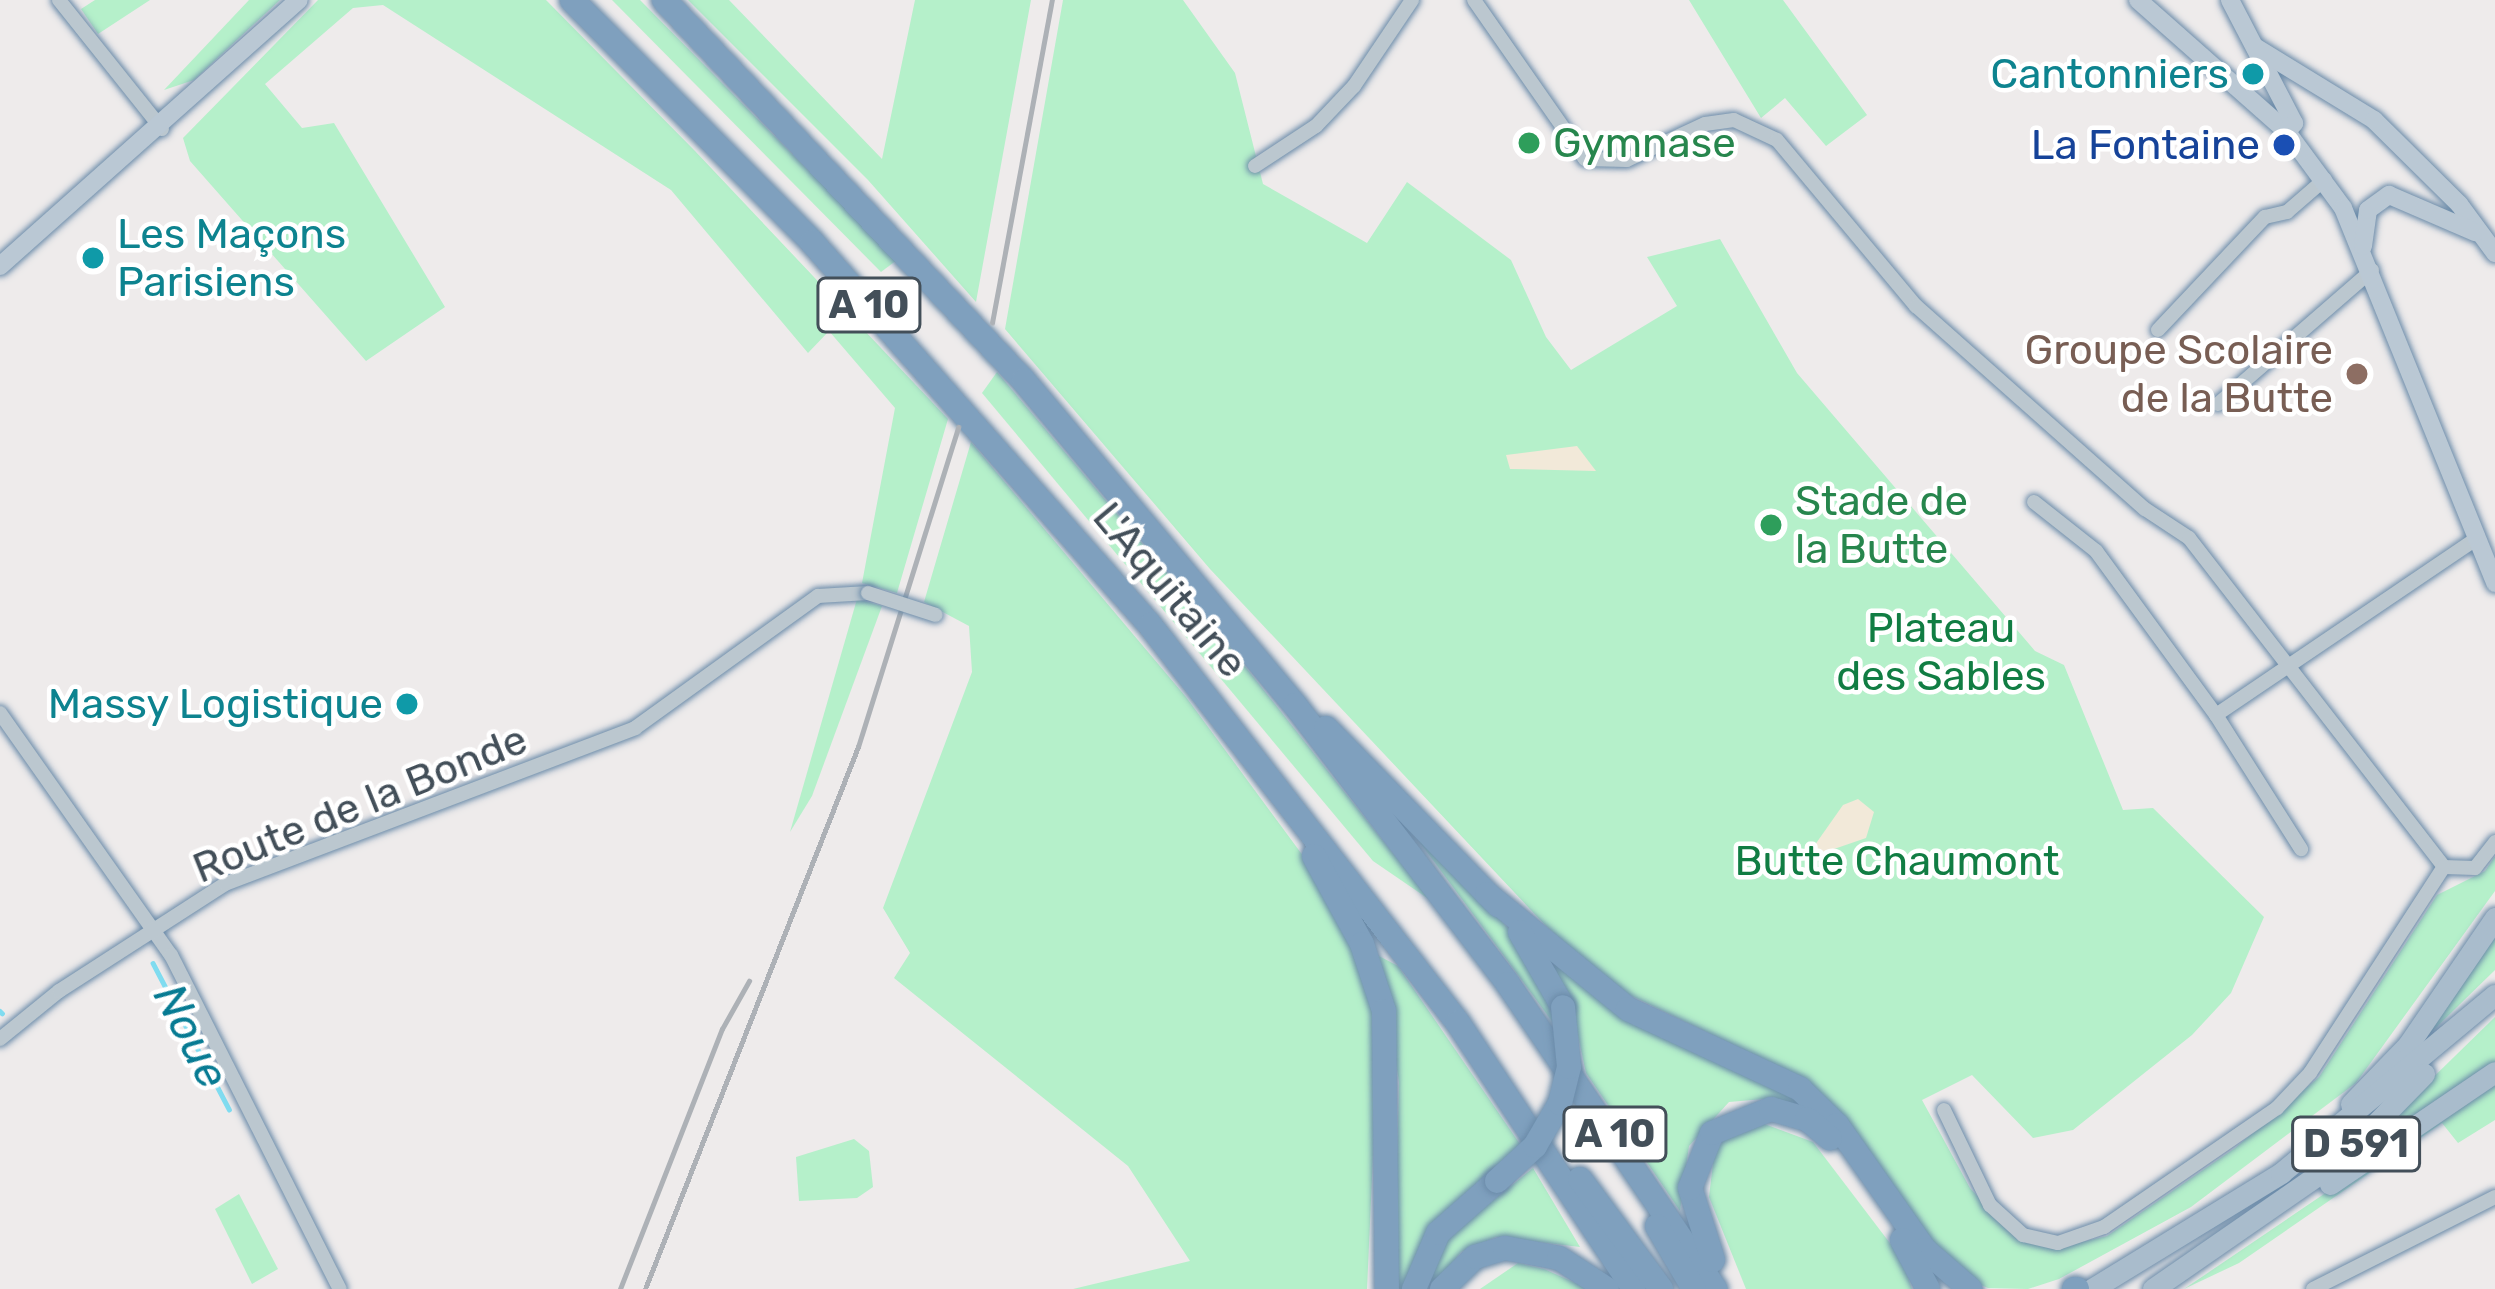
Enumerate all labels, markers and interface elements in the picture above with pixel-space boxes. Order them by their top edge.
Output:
place label: Cantonniers [1990,49,2229,99]
marker: Cantonniers [2240,61,2266,87]
place label: Gymnase [1553,118,1736,168]
place label: La Fontaine [2031,120,2260,170]
marker: Gymnase [1516,130,1542,156]
marker: La Fontaine [2271,132,2297,158]
place label: Les Maçons Parisiens [117,209,346,308]
marker: Les Maçons Parisiens [80,245,106,271]
road number: A 10 [815,272,923,338]
place label: Groupe Scolaire de la Butte [2025,325,2333,424]
marker: Groupe Scolaire de la Butte [2344,361,2370,387]
place label: Stade de la Butte [1795,476,1968,574]
street label: L'Aquitaine [1082,492,1258,688]
marker: Stade de la Butte [1758,512,1784,538]
park label: Plateau des Sables [1836,603,2046,702]
place label: Massy Logistique [47,679,383,729]
marker: Massy Logistique [394,691,420,717]
street label: Route de la Bonde [186,714,534,894]
park label: Butte Chaumont [1734,836,2060,886]
water label: Noue [142,975,240,1097]
road number: A 10 [1561,1101,1669,1167]
road number: D 591 [2290,1111,2422,1177]

